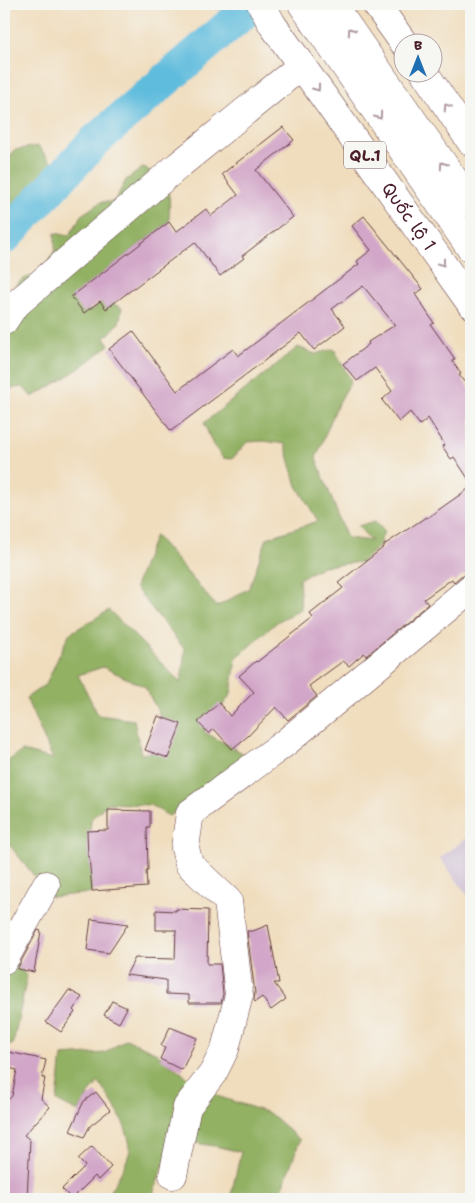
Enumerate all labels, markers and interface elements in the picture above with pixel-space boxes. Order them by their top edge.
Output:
one-way arrow [348,27,357,37]
north arrow [392,32,442,82]
text: B [414,36,423,54]
one-way arrow [311,82,320,92]
one-way arrow [444,103,453,113]
one-way arrow [373,110,382,120]
road number: QL.1 [344,142,386,168]
one-way arrow [440,161,449,170]
street label: Quốc lộ 1 [376,177,442,256]
one-way arrow [436,257,445,267]

